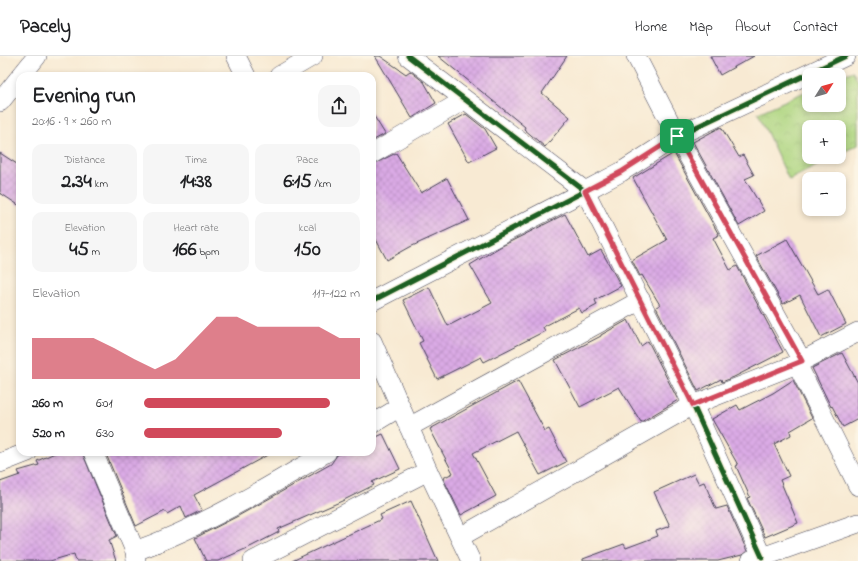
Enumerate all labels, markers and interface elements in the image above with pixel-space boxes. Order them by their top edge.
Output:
text: Pacely [20,14,71,41]
text: Home [635,17,667,38]
text: Map [689,17,713,38]
text: About [735,17,771,38]
text: Contact [793,17,838,38]
north arrow [802,68,846,112]
map controls [802,68,846,216]
text: Evening run [32,81,136,113]
button: share [318,85,360,127]
text: 20:16 · 9 × 260 m [32,112,111,131]
pin [660,119,694,153]
button: + [802,120,846,164]
icon: arrive [666,125,688,147]
text: Distance [64,152,105,168]
text: Time [185,152,207,168]
text: Pace [297,152,318,168]
text: 2.34 [61,168,92,197]
text: 14:38 [180,168,212,197]
text: 6:15 [283,168,312,197]
button: − [802,172,846,216]
text: km [92,176,108,192]
text: /km [312,176,331,192]
text: Elevation [64,220,105,236]
text: Heart rate [173,220,219,236]
text: kcal [299,220,316,236]
text: 45 [69,236,89,265]
text: 166 [172,236,196,265]
text: 150 [294,236,321,265]
text: m [89,244,100,260]
text: bpm [196,244,220,260]
text: Elevation [32,284,80,303]
text: 117–122 m [312,284,360,303]
text: 260 m [32,394,63,413]
text: 6:01 [96,394,113,413]
text: 520 m [32,424,65,443]
text: 6:30 [96,424,114,443]

